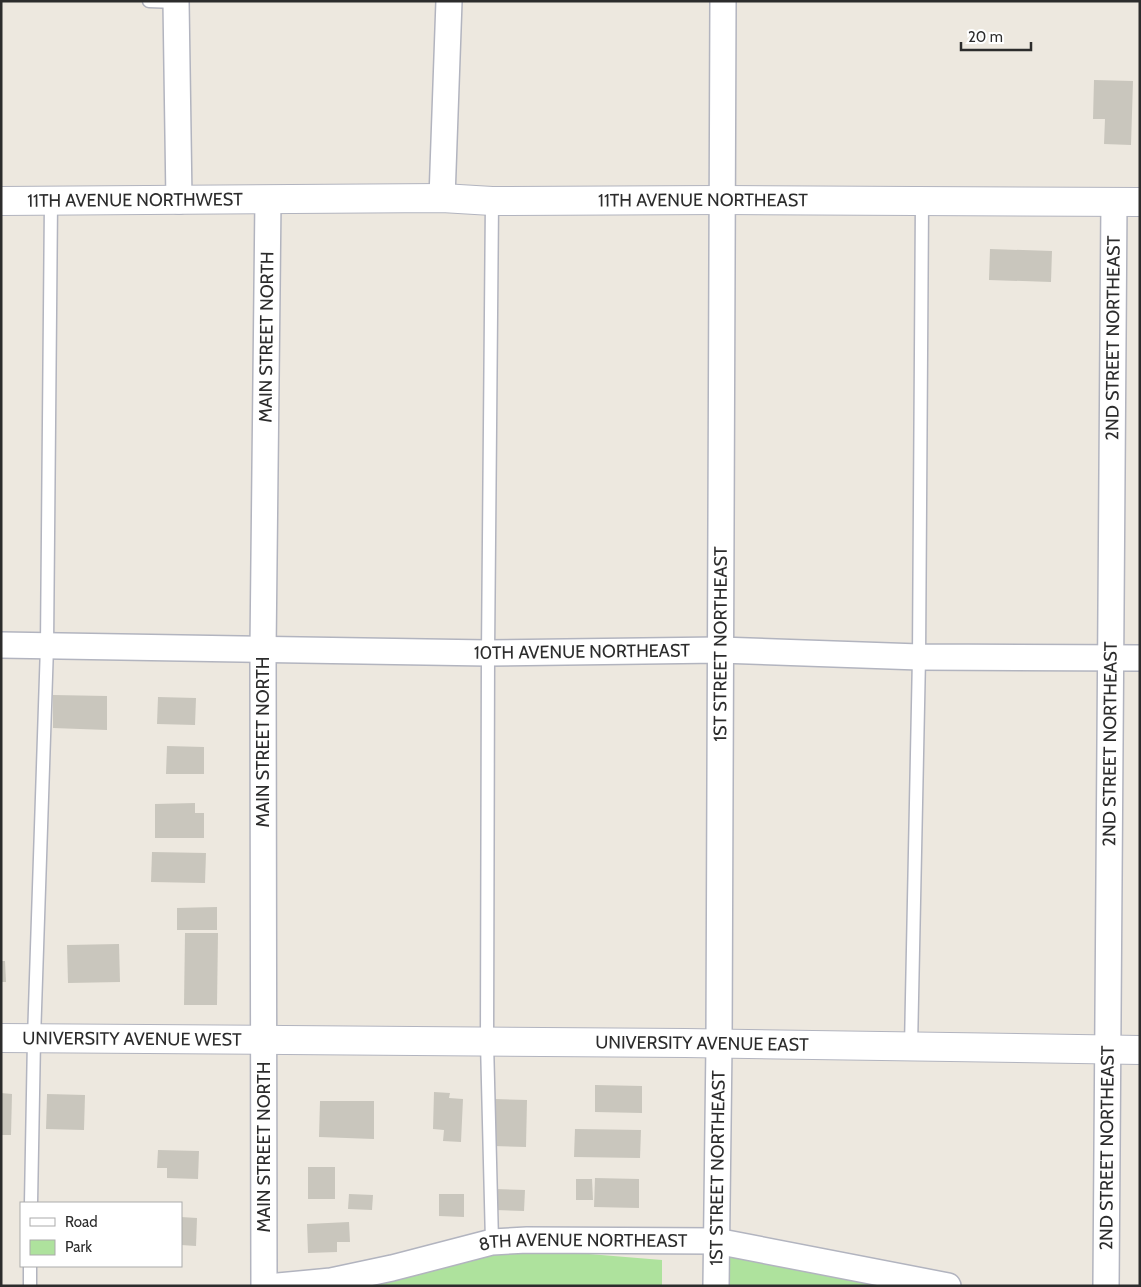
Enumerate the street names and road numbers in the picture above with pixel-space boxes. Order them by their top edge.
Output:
street label: 11TH AVENUE NORTHWEST [27,188,243,212]
street label: 11TH AVENUE NORTHEAST [598,189,808,212]
street label: 2ND STREET NORTHEAST [1101,235,1125,440]
street label: MAIN STREET NORTH [255,251,278,423]
street label: 1ST STREET NORTHEAST [709,546,732,742]
street label: 10TH AVENUE NORTHEAST [474,639,691,664]
street label: 2ND STREET NORTHEAST [1098,641,1122,846]
street label: MAIN STREET NORTH [252,656,274,828]
street label: UNIVERSITY AVENUE WEST [22,1027,242,1051]
street label: UNIVERSITY AVENUE EAST [595,1031,809,1056]
street label: 2ND STREET NORTHEAST [1095,1045,1119,1250]
street label: MAIN STREET NORTH [253,1061,275,1233]
street label: 1ST STREET NORTHEAST [705,1070,730,1266]
street label: 8TH AVENUE NORTHEAST [476,1229,688,1256]

